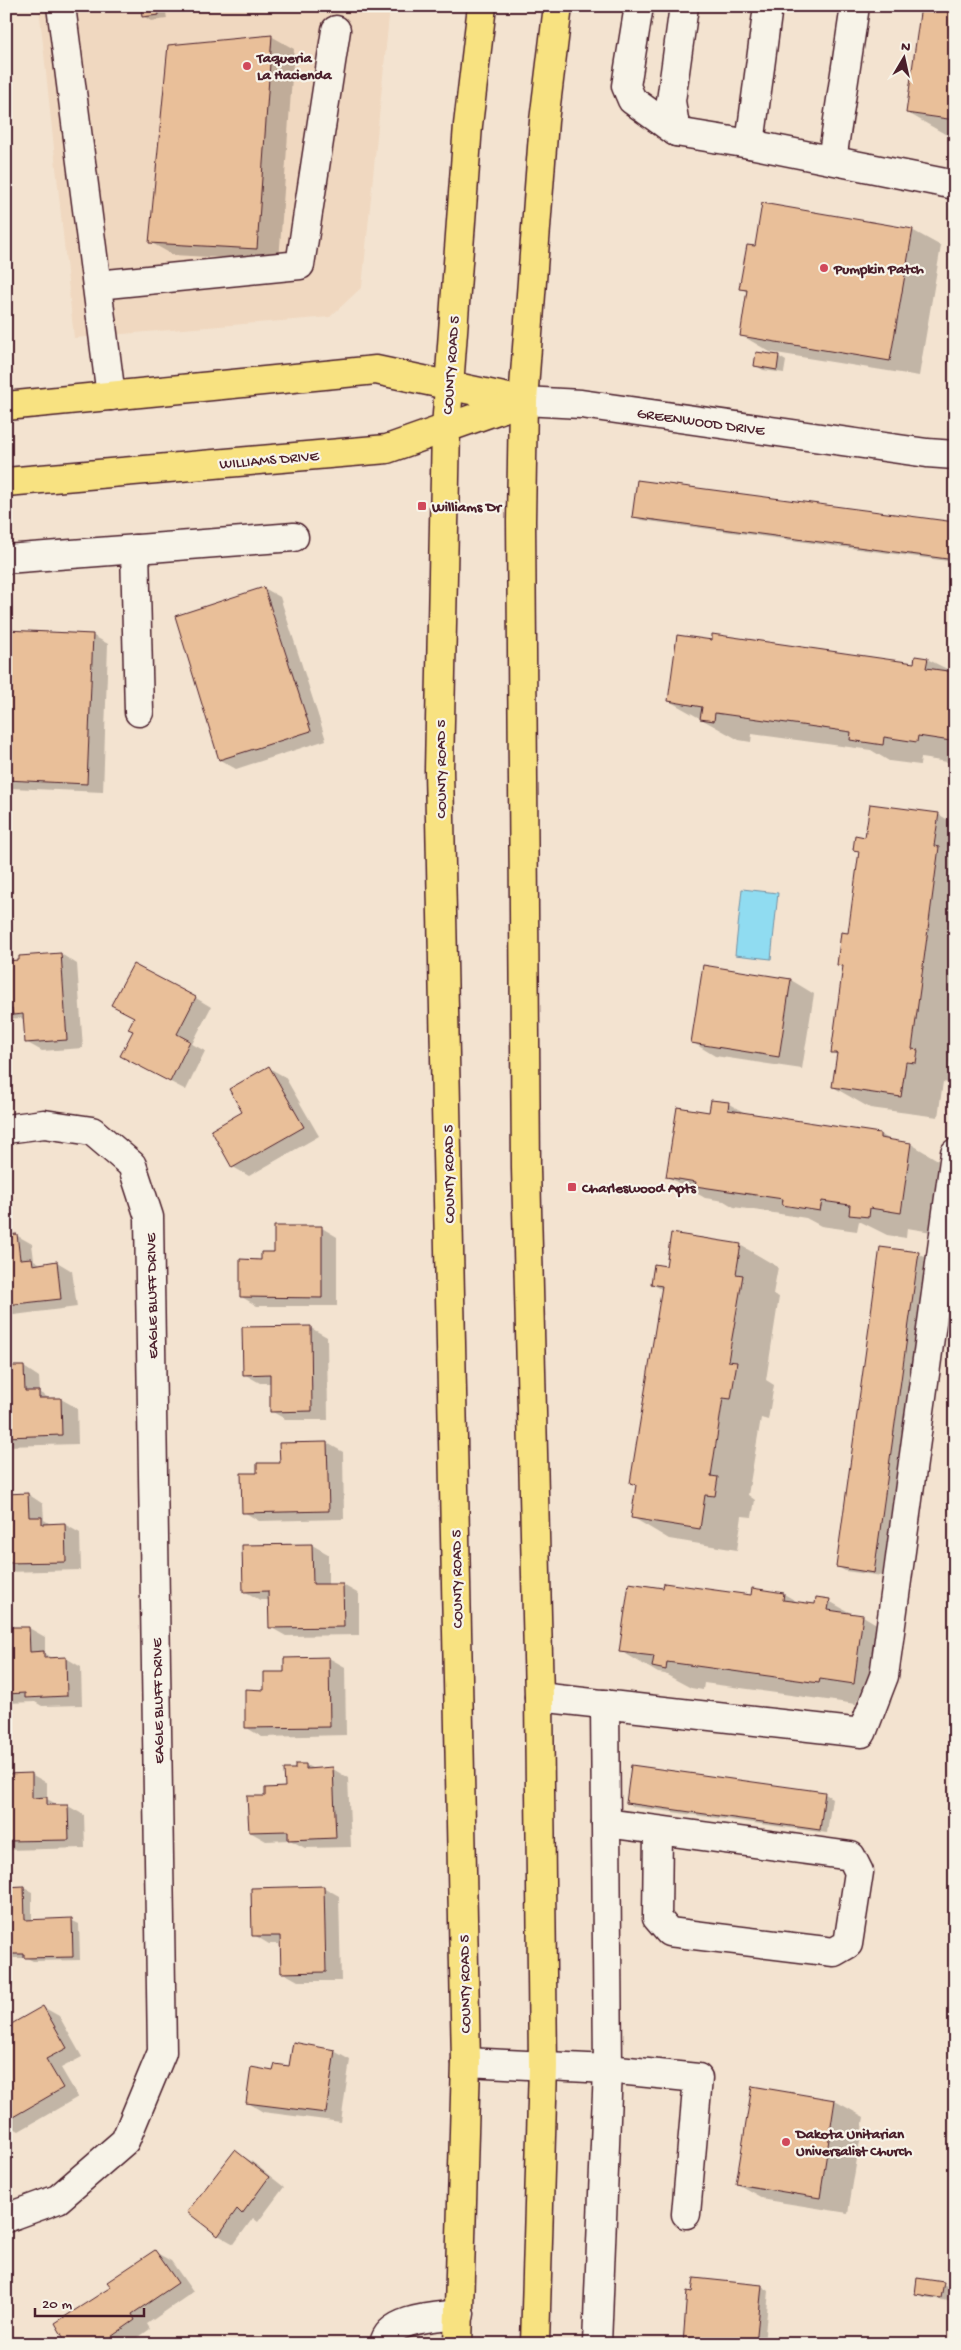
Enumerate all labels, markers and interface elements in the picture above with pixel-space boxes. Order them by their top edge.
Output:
north arrow [878,32,928,82]
text: N [900,39,911,57]
place label: Taqueria La Hacienda [256,50,332,85]
marker: Taqueria La Hacienda [241,60,253,72]
place label: Pumpkin Patch [833,261,924,279]
marker: Pumpkin Patch [818,262,830,274]
street label: COUNTY ROAD 5 [440,315,464,415]
street label: GREENWOOD DRIVE [636,405,766,441]
street label: WILLIAMS DRIVE [219,448,320,474]
place label: Williams Dr [431,499,503,517]
marker: Williams Dr [416,500,428,512]
street label: COUNTY ROAD 5 [433,719,451,818]
street label: COUNTY ROAD 5 [440,1124,460,1224]
place label: Charleswood Apts [581,1180,697,1198]
marker: Charleswood Apts [566,1181,578,1193]
street label: EAGLE BLUFF DRIVE [143,1232,163,1359]
street label: COUNTY ROAD 5 [448,1529,468,1629]
street label: EAGLE BLUFF DRIVE [149,1637,169,1764]
street label: COUNTY ROAD 5 [456,1934,476,2034]
place label: Dakota Unitarian Universalist Church [794,2126,912,2161]
marker: Dakota Unitarian Universalist Church [780,2136,792,2148]
scale bar [35,2285,144,2317]
text: 20 m [42,2296,72,2314]

